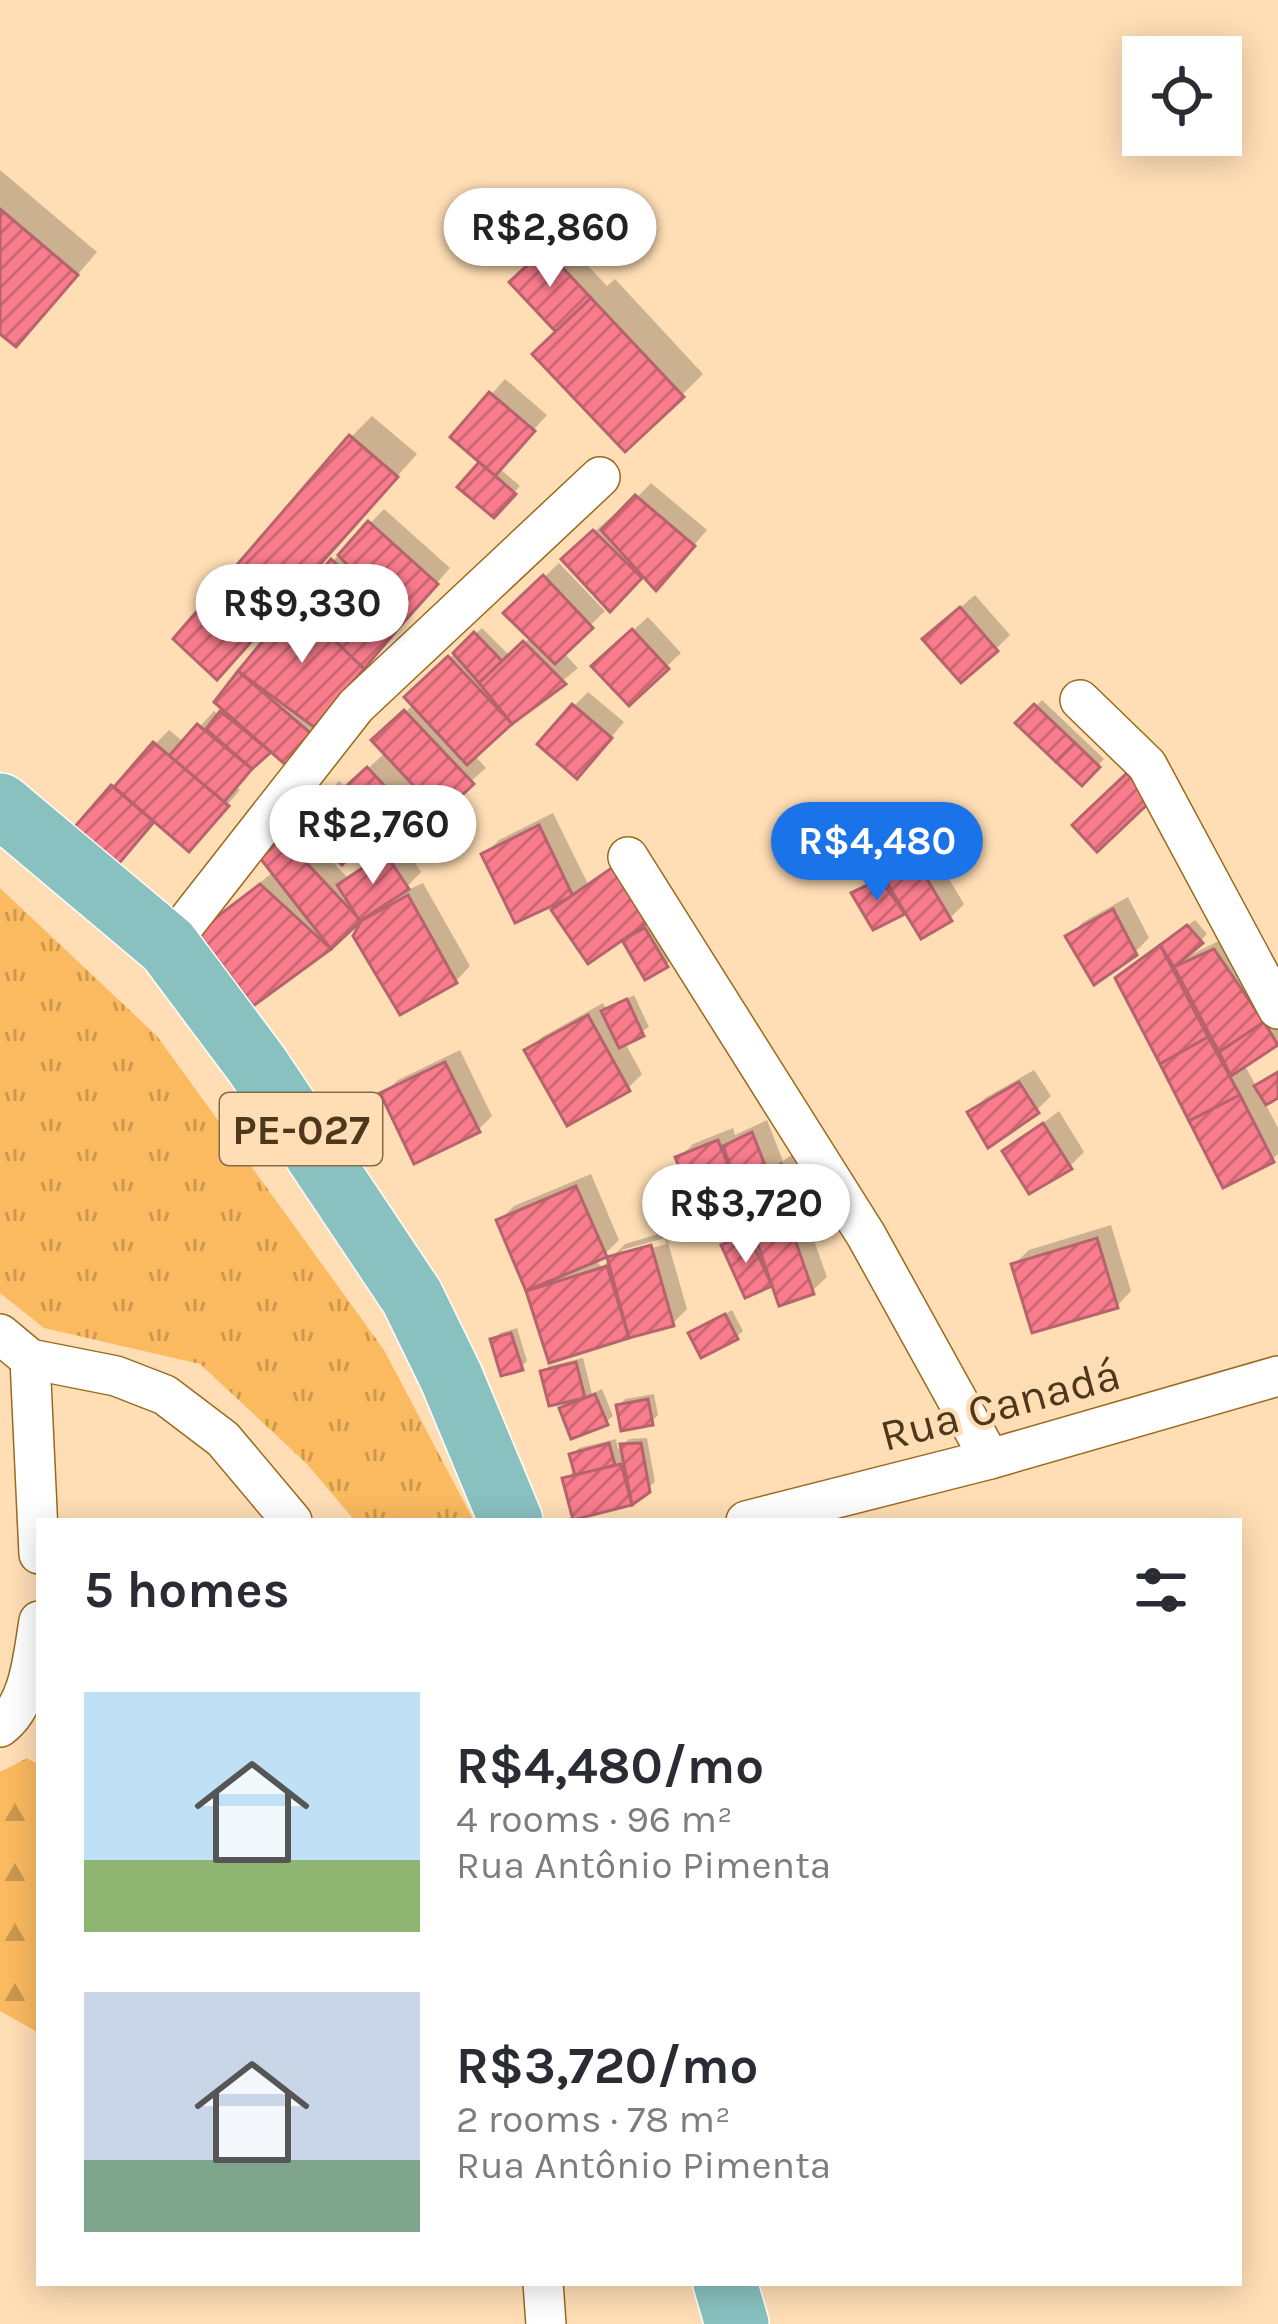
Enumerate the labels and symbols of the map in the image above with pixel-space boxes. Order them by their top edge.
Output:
pin: R$2,860 [439,188,661,290]
pin: R$9,330 [191,564,413,666]
pin: R$2,760 [262,785,484,887]
pin: R$4,480 [766,802,988,904]
road number: PE-027 [220,1093,382,1165]
pin: R$3,720 [635,1164,857,1266]
street label: Rua Canadá [875,1348,1126,1462]

